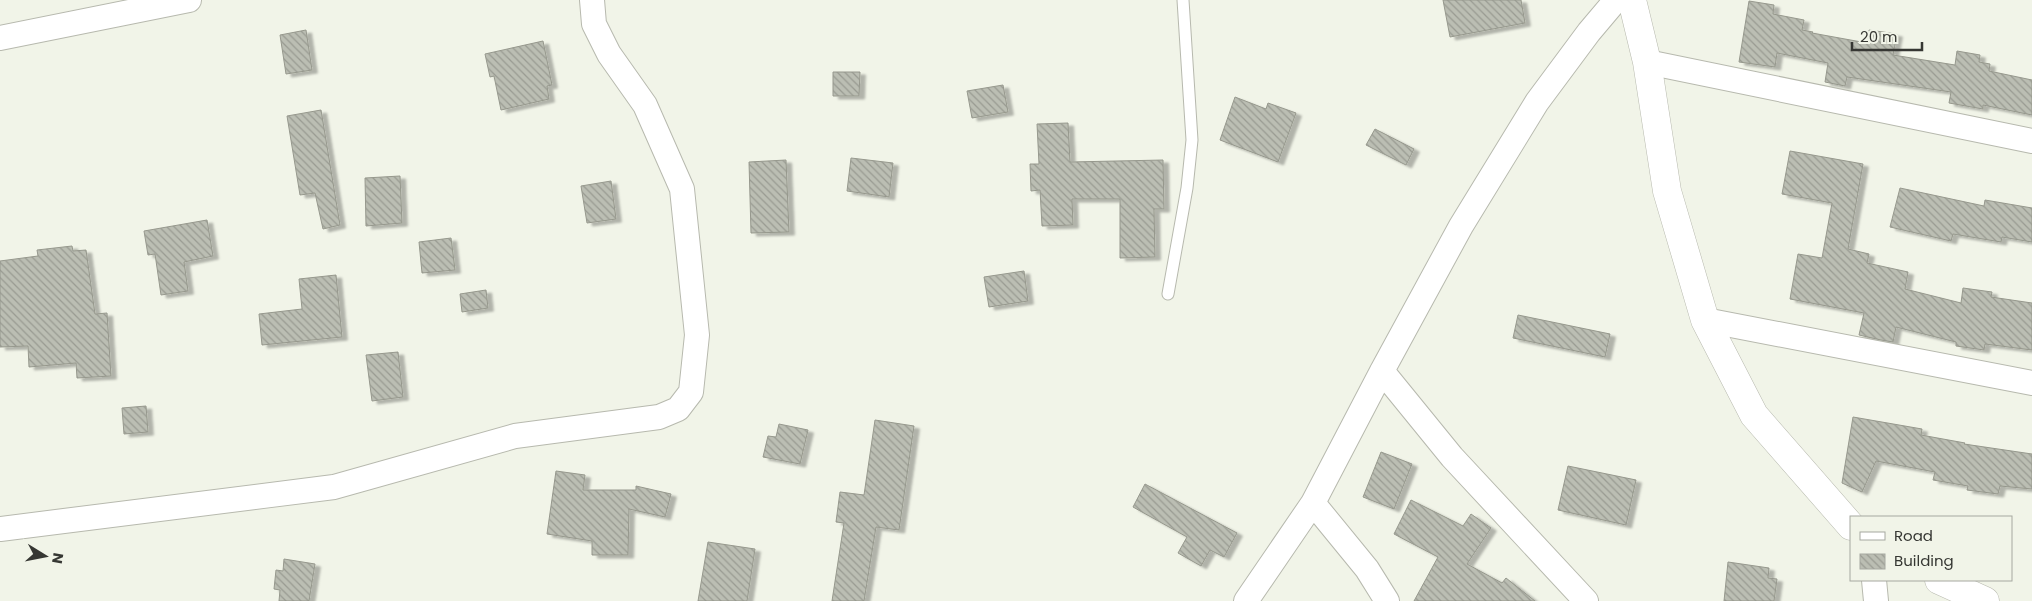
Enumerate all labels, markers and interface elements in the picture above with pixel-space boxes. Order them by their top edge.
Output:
scale bar [1852,20,1922,52]
text: 20 m [1860,26,1898,47]
legend [1850,516,2012,581]
text: Road [1894,525,1933,546]
north arrow [20,531,70,581]
text: Building [1894,550,1954,571]
text: N [47,551,69,565]

